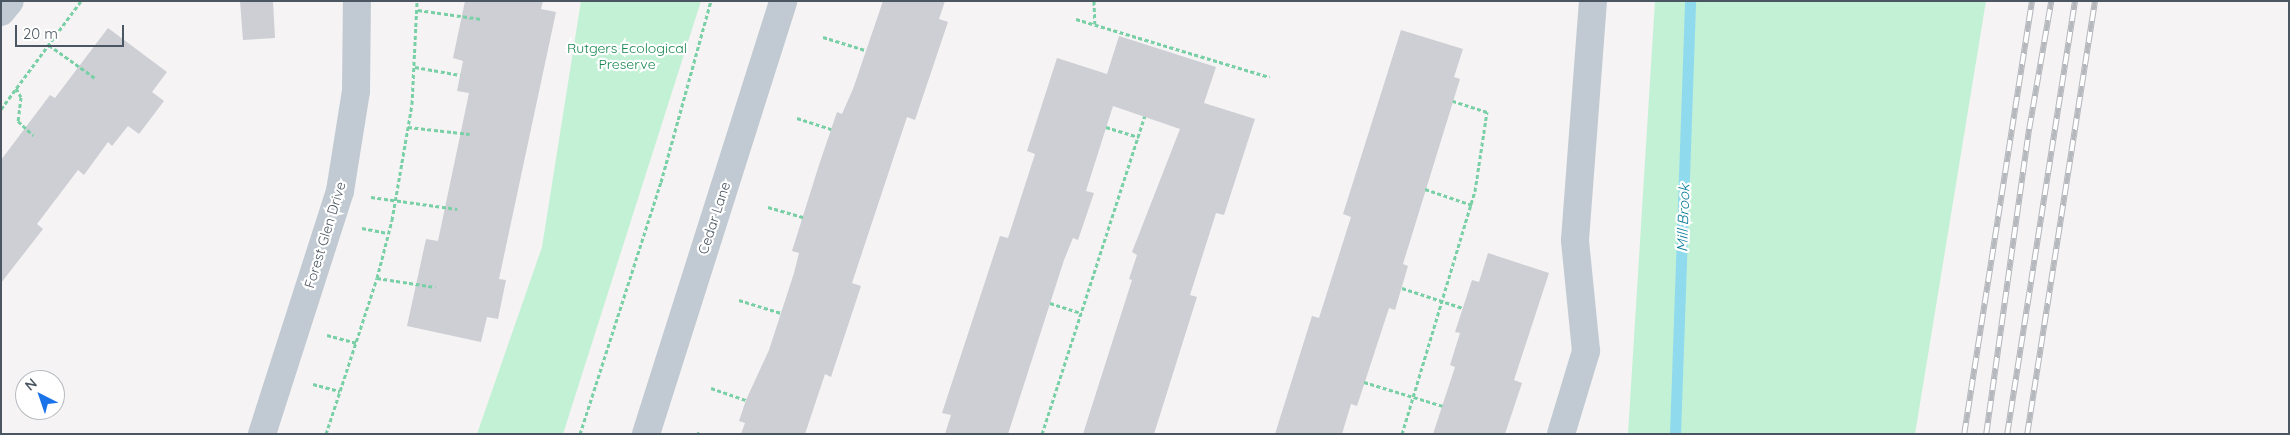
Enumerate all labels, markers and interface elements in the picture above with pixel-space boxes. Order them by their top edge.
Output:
scale bar [18,15,126,47]
text: 20 m [23,24,58,43]
park label: Rutgers Ecological Preserve [567,40,687,72]
street label: Forest Glen Drive [301,180,349,290]
street label: Cedar Lane [694,180,734,256]
water label: Mill Brook [1673,184,1693,252]
north arrow [15,370,65,420]
text: N [21,374,41,395]

